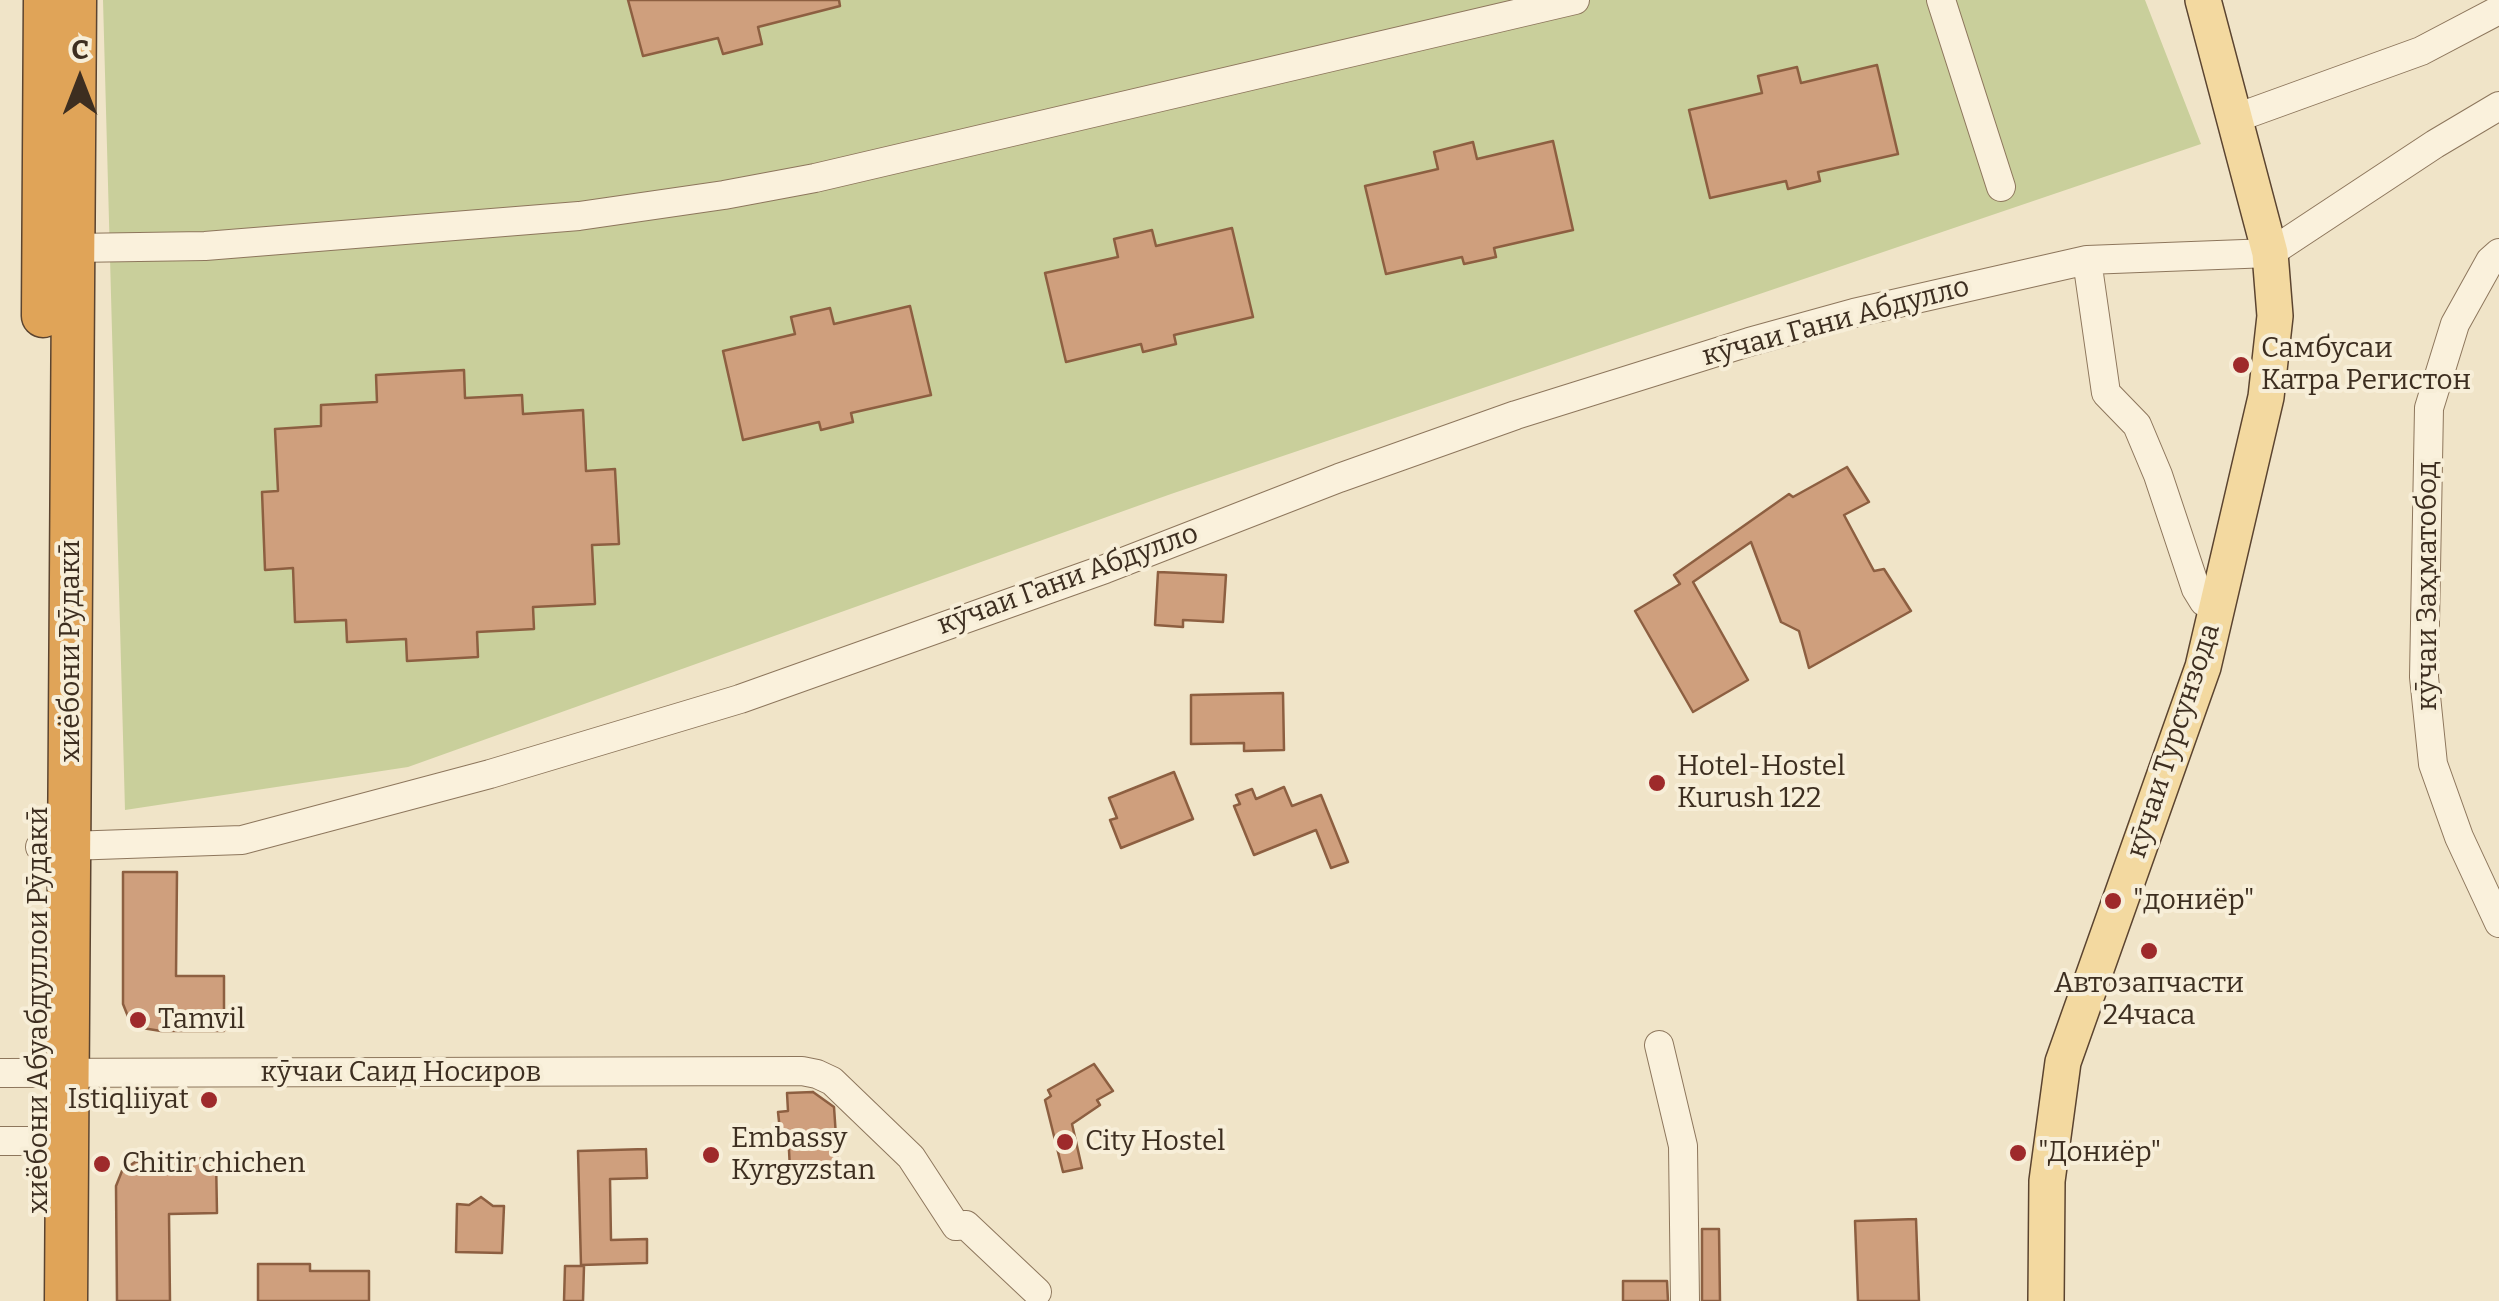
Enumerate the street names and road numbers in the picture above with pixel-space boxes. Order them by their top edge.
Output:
street label: кӯчаи Гани Абдулло [1699,270,1973,374]
street label: кӯчаи Заҳматобод [2411,461,2445,711]
street label: кӯчаи Гани Абдулло [933,517,1203,643]
street label: хиёбони Рӯдакӣ [54,540,88,762]
street label: кӯчаи Турсунзода [2120,620,2228,862]
street label: хиёбони Абуабдуллои Рӯдакӣ [22,806,56,1214]
street label: кӯчаи Саид Носиров [261,1056,541,1090]

